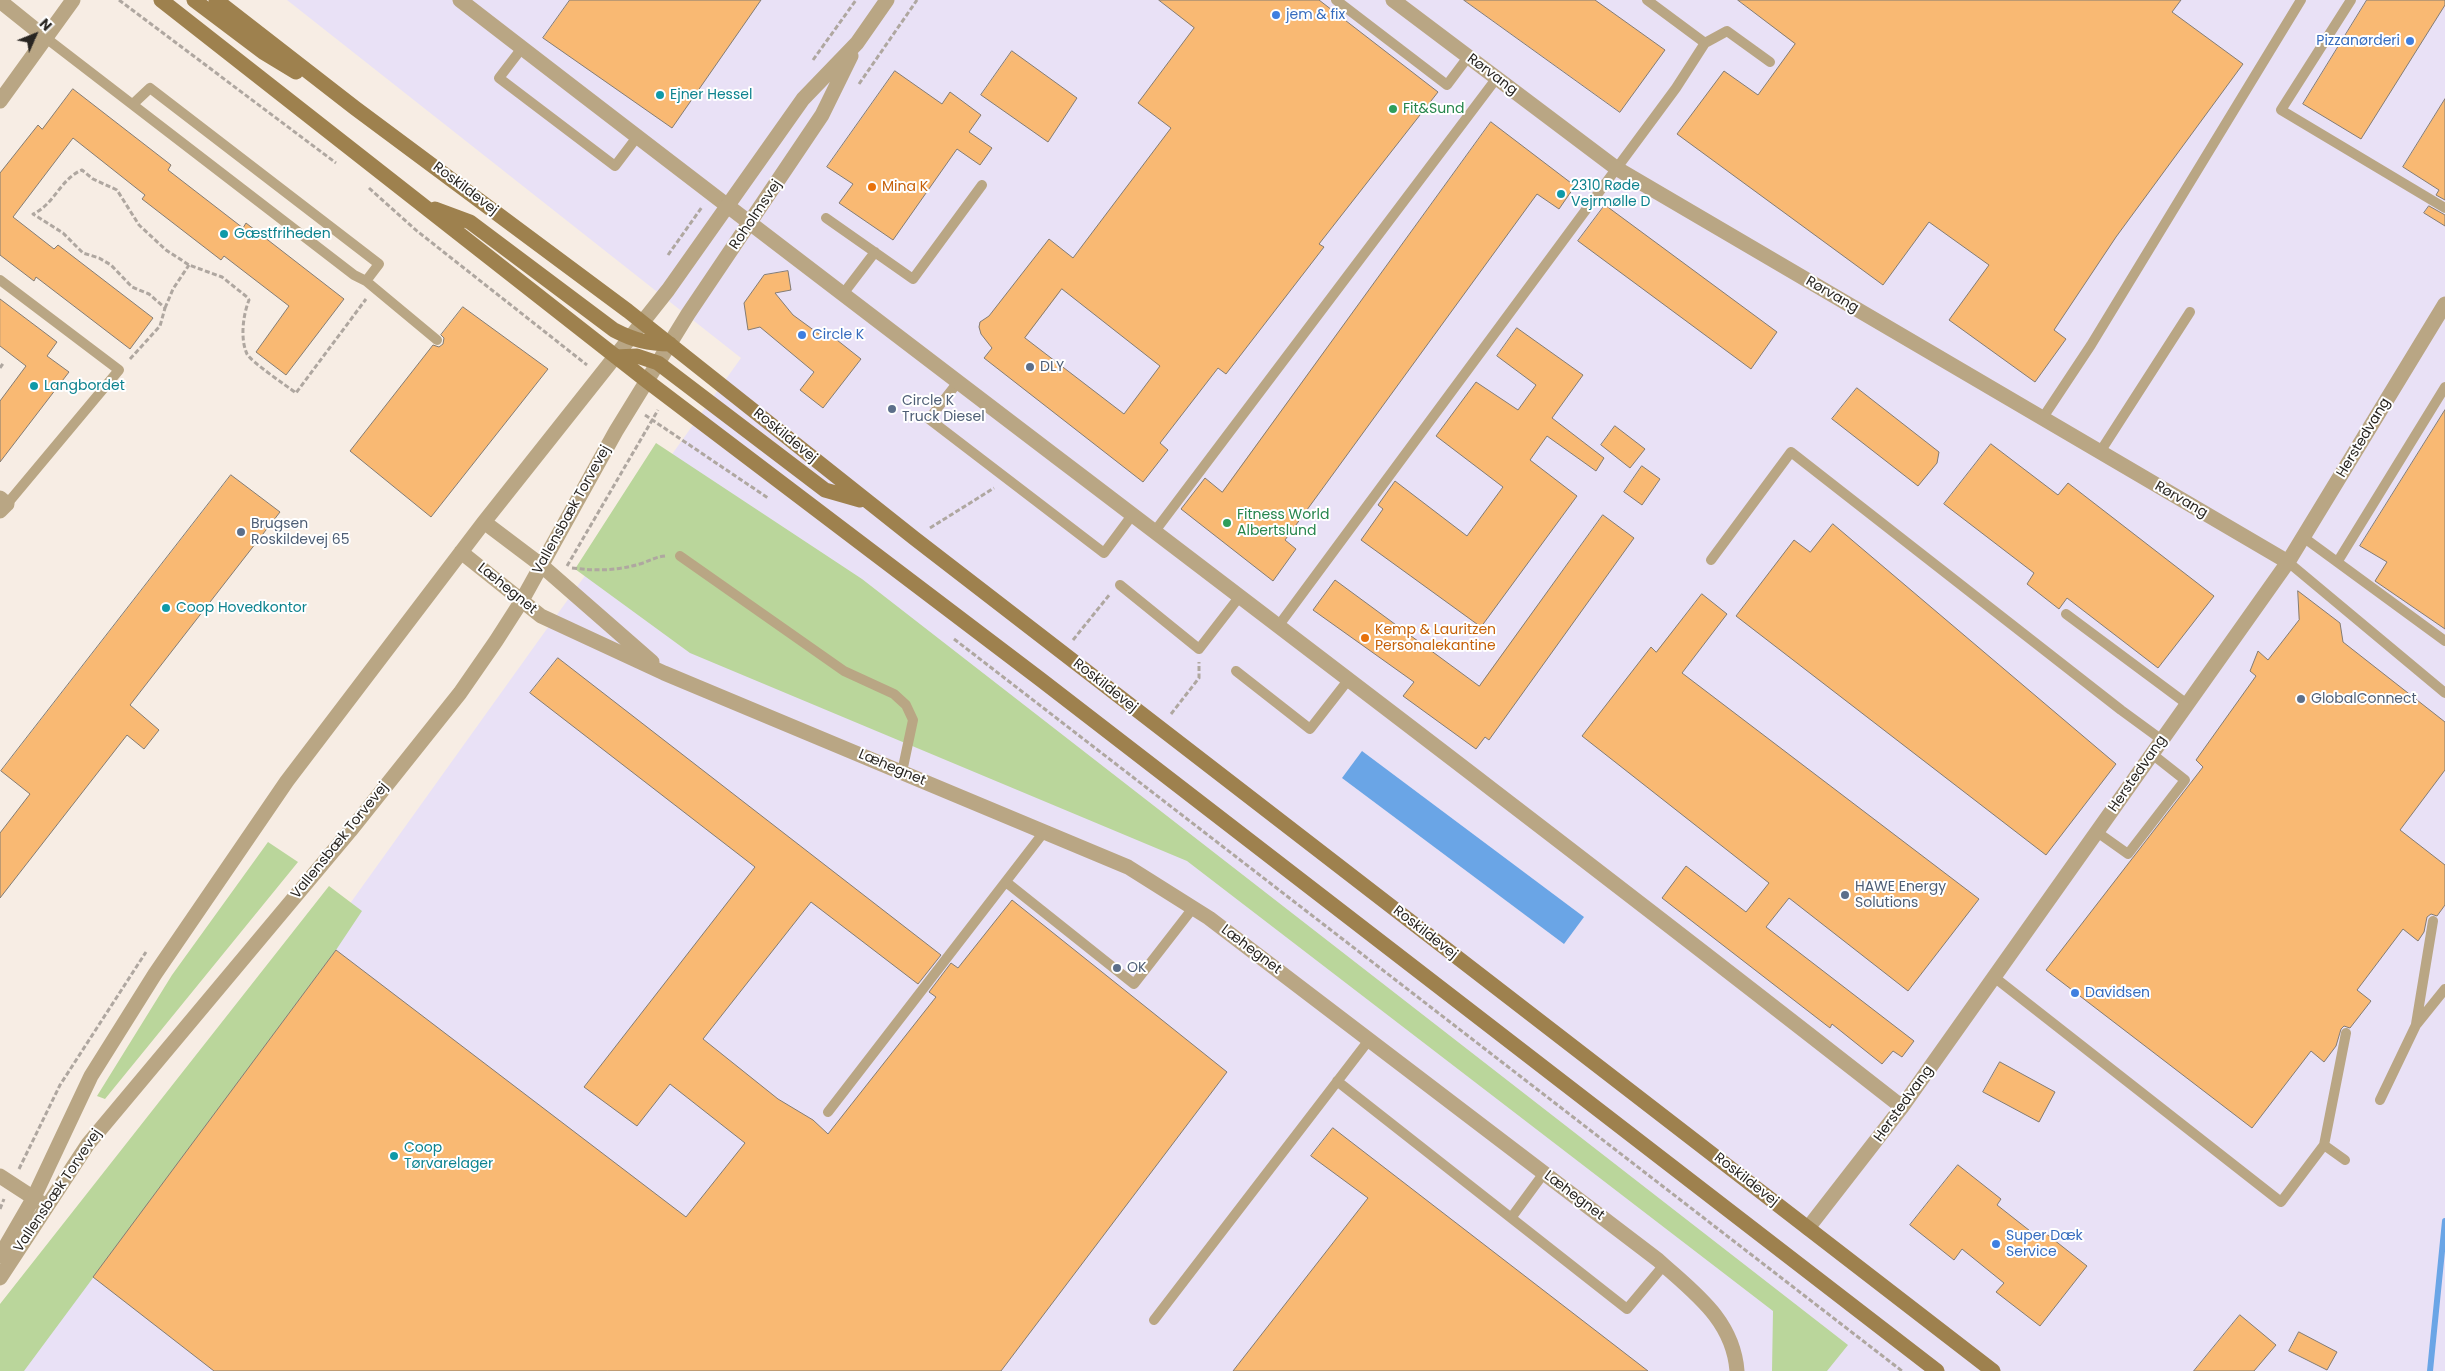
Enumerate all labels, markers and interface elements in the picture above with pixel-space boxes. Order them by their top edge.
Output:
place label: jem & fix [1286,7,1345,23]
marker: jem & fix [1270,9,1282,21]
north arrow [10,10,60,60]
text: N [35,14,57,35]
place label: Pizzanørderi [2316,33,2400,49]
marker: Pizzanørderi [2404,35,2416,47]
street label: Rørvang [1464,51,1520,99]
place label: Ejner Hessel [670,87,752,103]
marker: Ejner Hessel [654,89,666,101]
place label: Fit&Sund [1403,101,1465,117]
marker: Fit&Sund [1387,103,1399,115]
street label: Roskildevej [429,159,501,219]
street label: Roholmsvej [727,177,785,253]
place label: 2310 Røde Vejrmølle D [1571,178,1650,210]
place label: Mina K [882,179,928,195]
marker: Mina K [866,181,878,193]
marker: 2310 Røde Vejrmølle D [1555,188,1567,200]
place label: Gæstfriheden [234,226,331,242]
marker: Gæstfriheden [218,228,230,240]
street label: Rørvang [1802,273,1862,317]
place label: Circle K [812,327,864,343]
marker: Circle K [796,329,808,341]
place label: DLY [1040,359,1064,375]
marker: DLY [1024,361,1036,373]
place label: Langbordet [44,378,125,394]
marker: Langbordet [28,380,40,392]
place label: Circle K Truck Diesel [902,393,985,426]
street label: Herstedvang [2334,395,2394,481]
marker: Circle K Truck Diesel [886,403,898,415]
street label: Roskildevej [750,405,820,467]
street label: Vallensbæk Torvevej [530,443,614,577]
street label: Rørvang [2151,478,2211,522]
place label: Fitness World Albertslund [1237,507,1329,540]
place label: Brugsen Roskildevej 65 [251,516,349,548]
marker: Fitness World Albertslund [1221,517,1233,529]
marker: Brugsen Roskildevej 65 [235,526,247,538]
street label: Læhegnet [474,560,540,618]
place label: Coop Hovedkontor [176,600,307,616]
marker: Coop Hovedkontor [160,602,172,614]
place label: Kemp & Lauritzen Personalekantine [1375,622,1496,654]
marker: Kemp & Lauritzen Personalekantine [1359,632,1371,644]
street label: Roskildevej [1069,656,1141,716]
place label: GlobalConnect [2311,691,2417,707]
marker: GlobalConnect [2295,693,2307,705]
street label: Herstedvang [2105,732,2171,816]
street label: Læhegnet [856,746,928,790]
street label: Vallensbæk Torvevej [288,779,392,903]
place label: HAWE Energy Solutions [1855,879,1946,912]
marker: HAWE Energy Solutions [1839,889,1851,901]
street label: Roskildevej [1389,903,1461,963]
street label: Læhegnet [1217,922,1285,978]
place label: OK [1127,960,1146,976]
marker: OK [1111,962,1123,974]
place label: Davidsen [2085,985,2150,1001]
marker: Davidsen [2069,987,2081,999]
street label: Herstedvang [1871,1063,1937,1145]
street label: Vallensbæk Torvevej [11,1126,105,1256]
place label: Coop Tørvarelager [404,1140,493,1172]
marker: Coop Tørvarelager [388,1150,400,1162]
street label: Roskildevej [1710,1150,1782,1210]
street label: Læhegnet [1540,1168,1608,1224]
place label: Super Dæk Service [2006,1228,2083,1260]
marker: Super Dæk Service [1990,1238,2002,1250]

